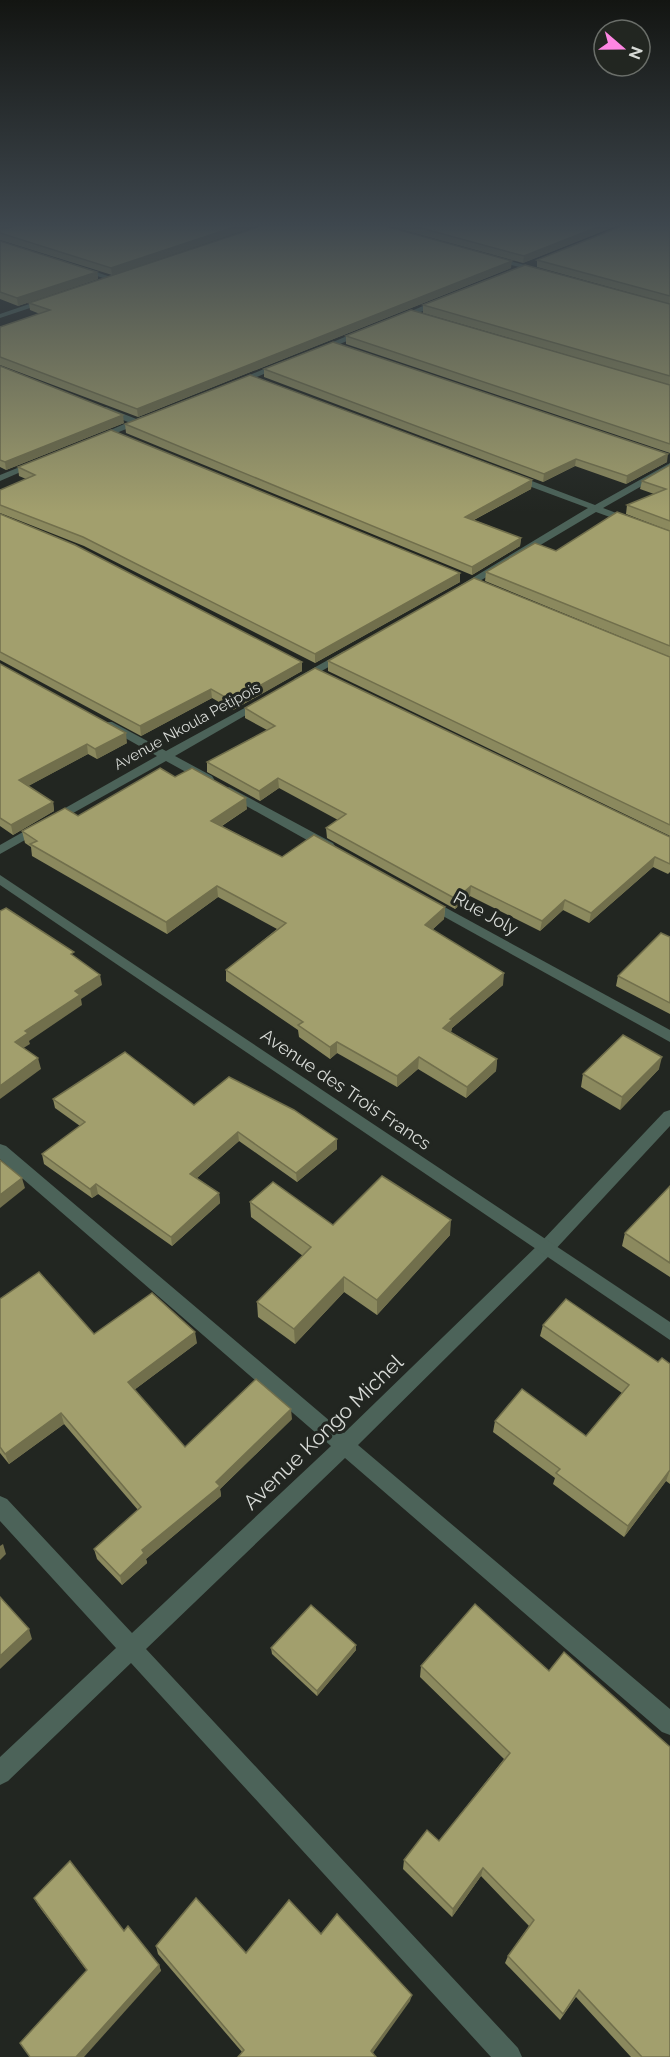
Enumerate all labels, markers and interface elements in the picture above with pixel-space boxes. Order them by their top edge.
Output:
north arrow [592,18,652,78]
text: N [625,44,647,62]
street label: Avenue Nkoula Petipois [111,678,263,774]
street label: Rue Joly [450,887,522,939]
street label: Avenue des Trois Francs [257,1024,435,1154]
street label: Avenue Kongo Michel [238,1349,408,1515]

